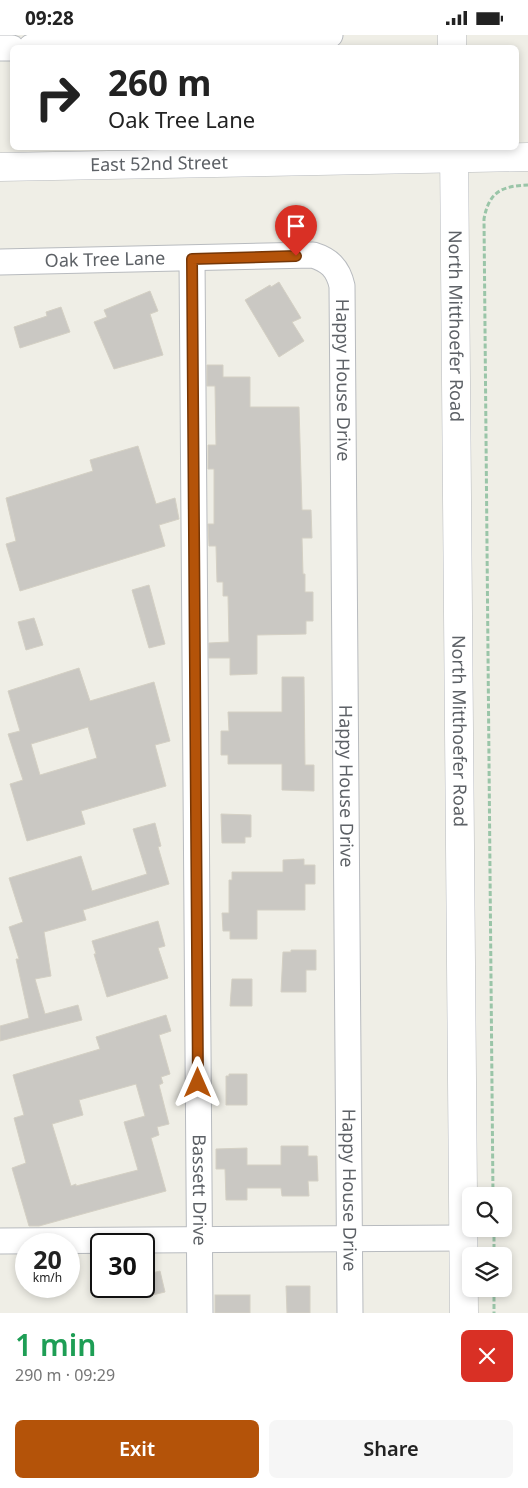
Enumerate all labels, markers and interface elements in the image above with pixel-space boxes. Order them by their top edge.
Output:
text: 09:28 [25,5,74,31]
text: 260 m [108,59,211,106]
icon: right [25,65,90,130]
text: Oak Tree Lane [108,104,255,134]
street label: East 52nd Street [90,150,229,176]
pin [275,205,317,256]
icon: arrive [282,212,310,240]
street label: North Mitthoefer Road [444,230,469,422]
street label: Oak Tree Lane [44,245,165,272]
street label: Happy House Drive [331,299,356,461]
street label: North Mitthoefer Road [447,635,473,827]
street label: Happy House Drive [334,705,360,867]
position arrow [171,1056,223,1108]
street label: Happy House Drive [337,1109,363,1271]
street label: Bassett Drive [188,1134,212,1246]
map controls [462,1187,512,1297]
button: search [462,1187,512,1237]
speed limit sign: 30 [90,1233,155,1298]
text: 20 [33,1242,62,1276]
button: layers [462,1247,512,1297]
text: km/h [33,1269,62,1286]
text: 1 min [15,1324,96,1365]
button: close [461,1330,513,1382]
text: 290 m · 09:29 [15,1364,115,1386]
button: Exit [15,1420,259,1478]
button: Share [269,1420,513,1478]

